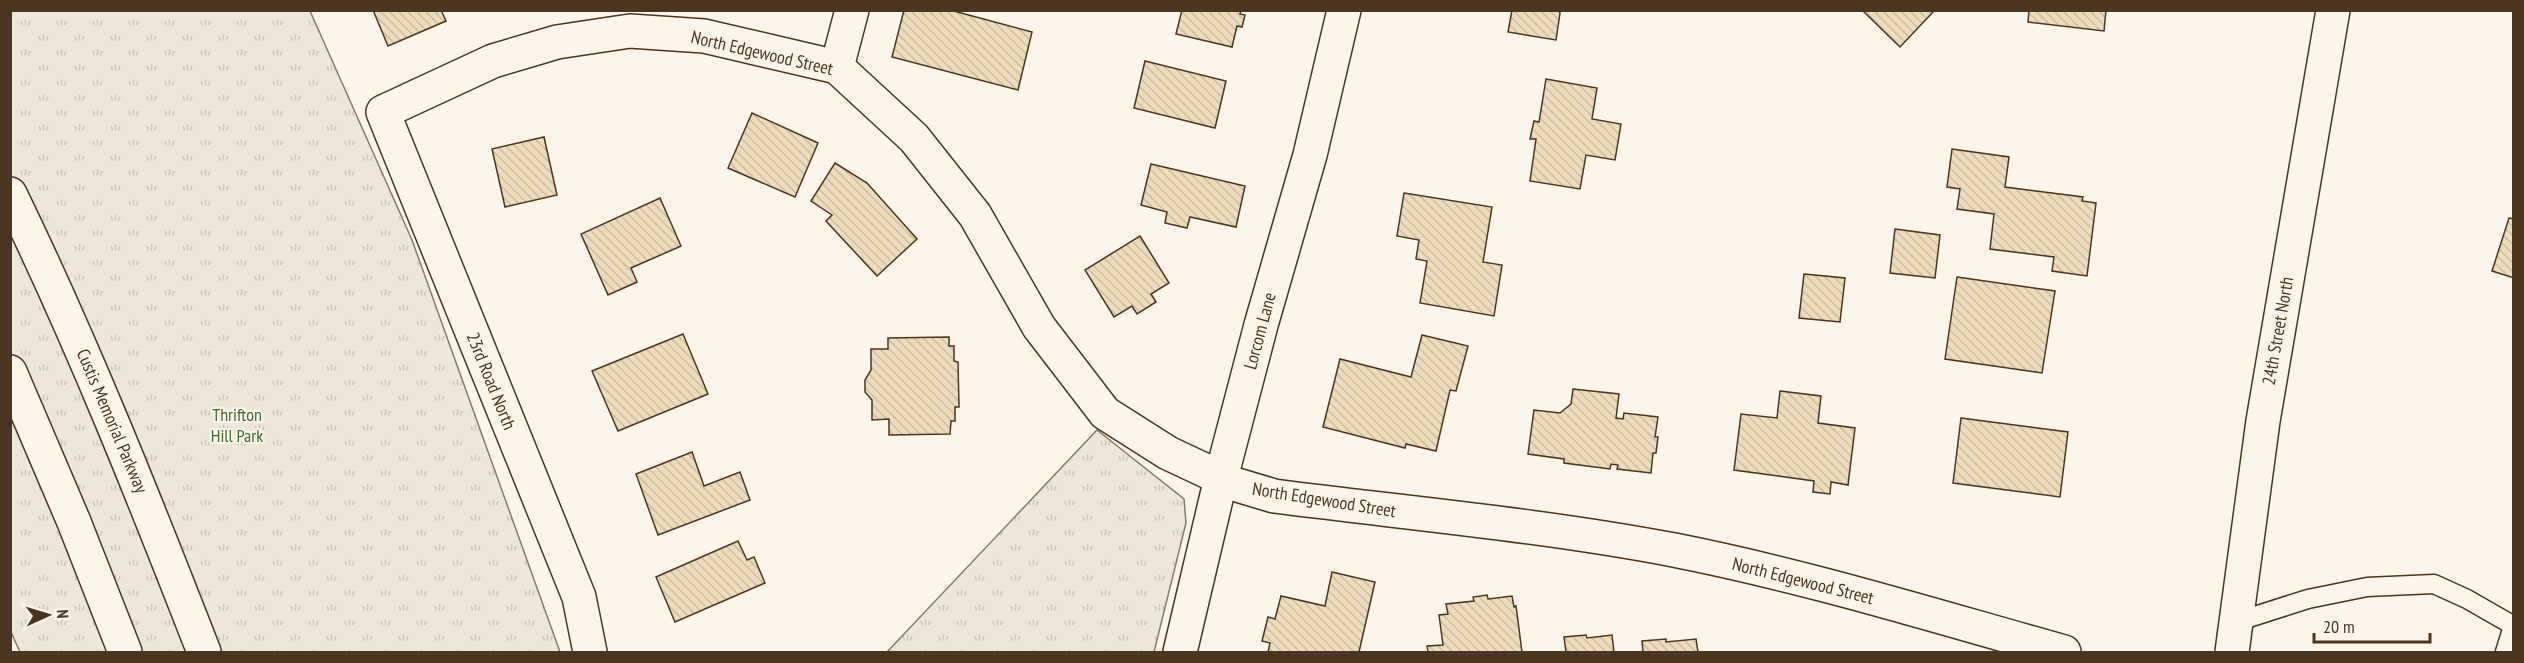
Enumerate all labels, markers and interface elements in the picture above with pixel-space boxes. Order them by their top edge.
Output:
street label: North Edgewood Street [689,25,835,80]
street label: 24th Street North [2257,275,2298,387]
street label: Lorcom Lane [1238,290,1281,372]
street label: 23rd Road North [462,329,521,433]
street label: Custis Memorial Parkway [72,345,153,497]
park label: Thrifton Hill Park [211,403,263,447]
street label: North Edgewood Street [1251,477,1398,522]
street label: North Edgewood Street [1730,552,1876,609]
north arrow [18,585,78,645]
scale bar [2314,606,2430,644]
text: N [53,609,73,619]
text: 20 m [2323,615,2355,638]

